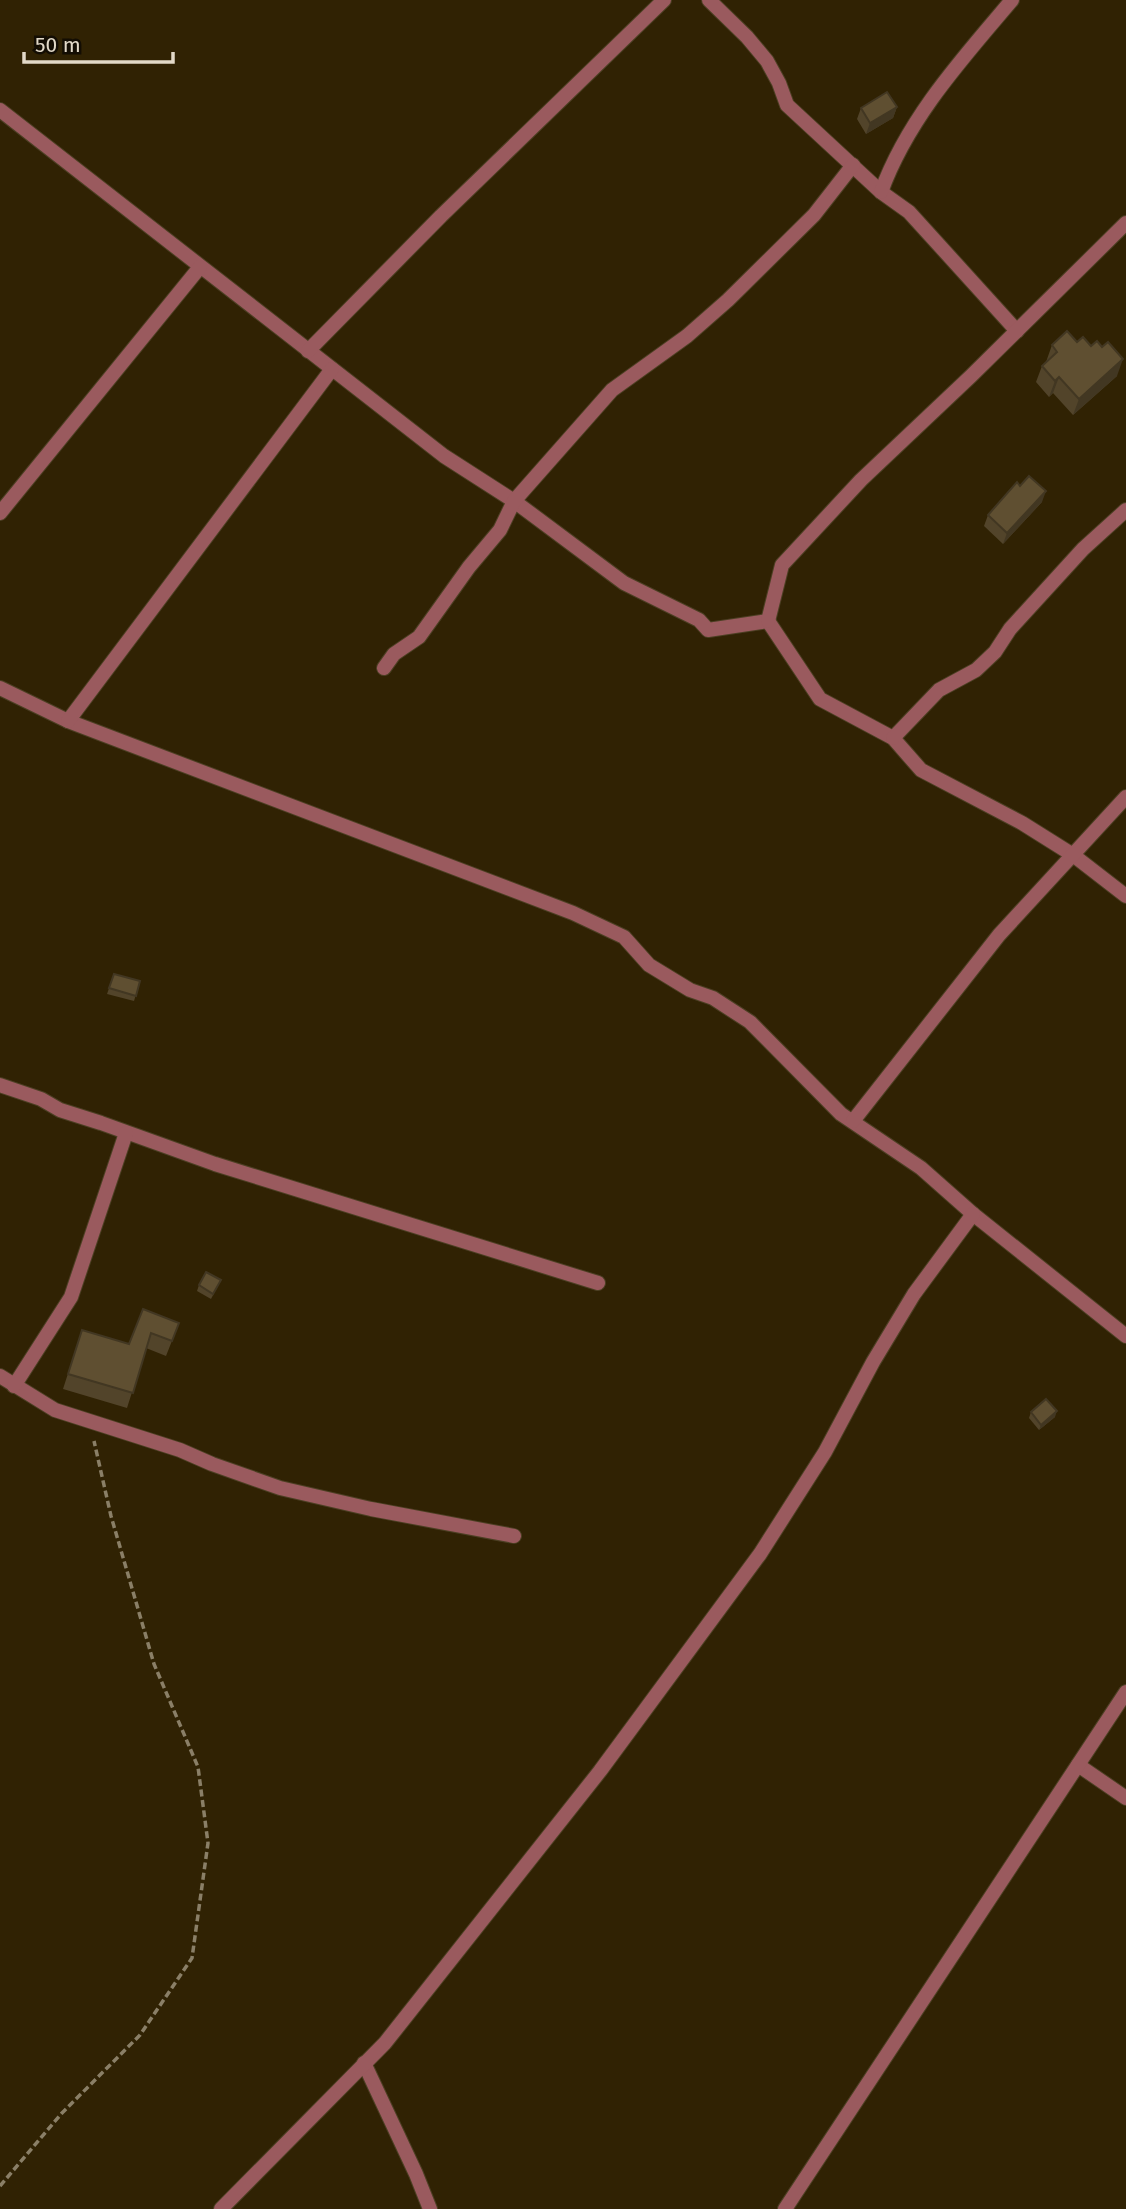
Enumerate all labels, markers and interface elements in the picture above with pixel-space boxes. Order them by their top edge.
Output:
scale bar [24,21,173,65]
text: 50 m [35,32,81,58]

